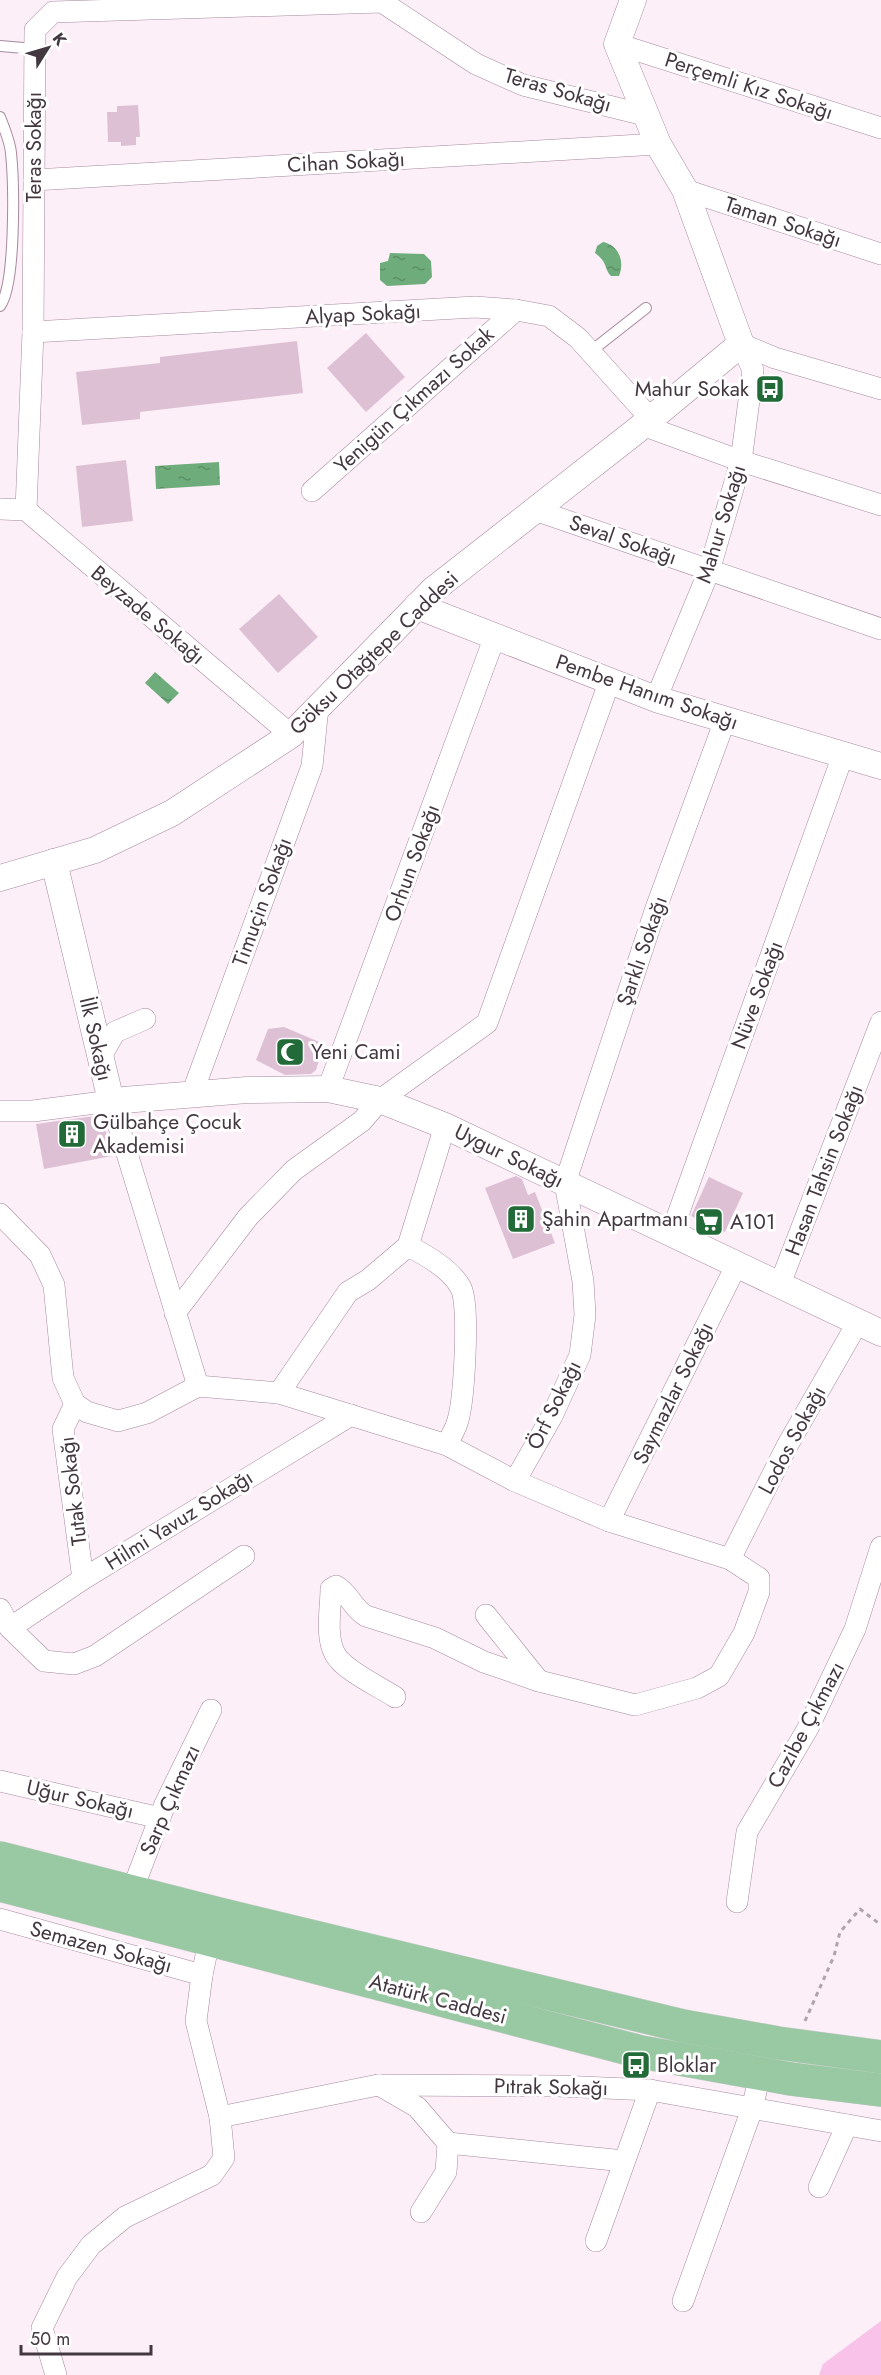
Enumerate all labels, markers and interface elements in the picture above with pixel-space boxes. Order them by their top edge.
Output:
north arrow [18,18,78,78]
text: K [47,28,73,51]
street label: Perçemli Kız Sokağı [661,45,837,127]
street label: Teras Sokağı [501,60,615,120]
street label: Teras Sokağı [19,92,49,202]
street label: Cihan Sokağı [286,144,406,180]
street label: Taman Sokağı [721,189,845,255]
street label: Alyap Sokağı [304,296,422,332]
street label: Yenigün Çıkmazı Sokak [327,319,501,480]
bus stop icon: Mahur Sokak [754,373,786,405]
place label: Mahur Sokak [635,374,750,404]
street label: Mahur Sokağı [689,461,753,587]
street label: Seval Sokağı [565,508,681,572]
street label: Beyzade Sokağı [84,558,212,672]
street label: Göksu Otağtepe Caddesi [283,564,465,742]
street label: Pembe Hanım Sokağı [552,647,742,737]
street label: Orhun Sokağı [377,800,447,926]
street label: Timuçin Sokağı [225,833,299,971]
street label: Şarklı Sokağı [609,892,675,1010]
street label: Nüve Sokağı [724,937,790,1053]
street label: İlk Sokağı [72,994,120,1084]
mosque icon: Yeni Cami [274,1036,306,1068]
place label: Yeni Cami [311,1037,401,1067]
street label: Hasan Tahsin Sokağı [778,1080,870,1260]
place label: Gülbahçe Çocuk Akademisi [93,1107,242,1161]
street label: Uygur Sokağı [449,1117,569,1195]
building icon: Gülbahçe Çocuk Akademisi [56,1118,88,1150]
building icon: Şahin Apartmanı [505,1203,537,1235]
place label: Şahin Apartmanı [542,1204,689,1234]
supermarket icon: A101 [693,1206,725,1238]
place label: A101 [730,1207,775,1237]
street label: Saymazlar Sokağı [626,1317,720,1469]
street label: Örf Sokağı [520,1355,588,1455]
street label: Lodos Sokağı [751,1380,833,1500]
street label: Tutak Sokağı [51,1435,95,1547]
street label: Hilmi Yavuz Sokağı [99,1462,259,1578]
street label: Cazibe Çıkmazı [760,1656,852,1794]
street label: Sarp Çıkmazı [132,1740,208,1860]
street label: Uğur Sokağı [23,1772,137,1826]
street label: Semazen Sokağı [27,1914,175,1980]
street label: Atatürk Caddesi [366,1966,510,2032]
bus stop icon: Bloklar [620,2049,652,2081]
place label: Bloklar [657,2050,717,2080]
street label: Pıtrak Sokağı [494,2071,608,2103]
scale bar [21,2318,152,2356]
text: 50 m [30,2326,70,2352]

